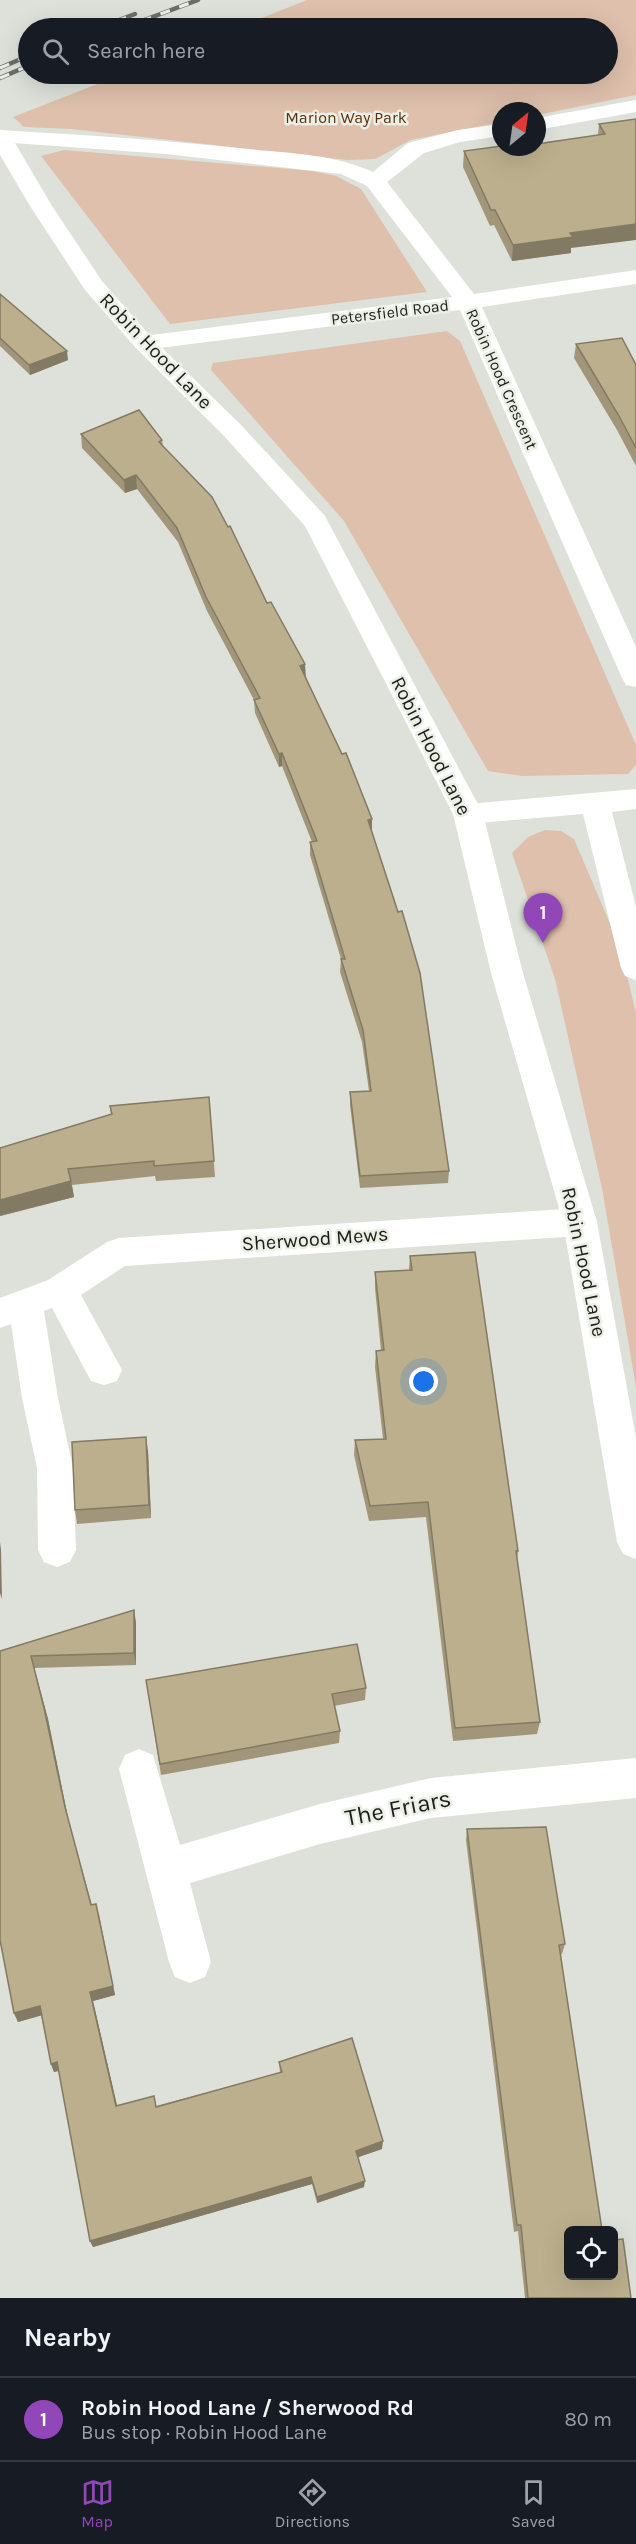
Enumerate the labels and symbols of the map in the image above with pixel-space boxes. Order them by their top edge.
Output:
north arrow [492,102,546,156]
park label: Marion Way Park [285,108,407,127]
street label: Robin Hood Lane [95,288,217,414]
street label: Petersfield Road [330,295,450,329]
street label: Robin Hood Crescent [462,306,542,452]
street label: Robin Hood Lane [386,673,476,819]
pin: 1 [524,894,562,943]
street label: Robin Hood Lane [557,1185,611,1339]
street label: Sherwood Mews [241,1222,389,1256]
your location [409,1367,438,1396]
street label: The Friars [343,1784,453,1832]

